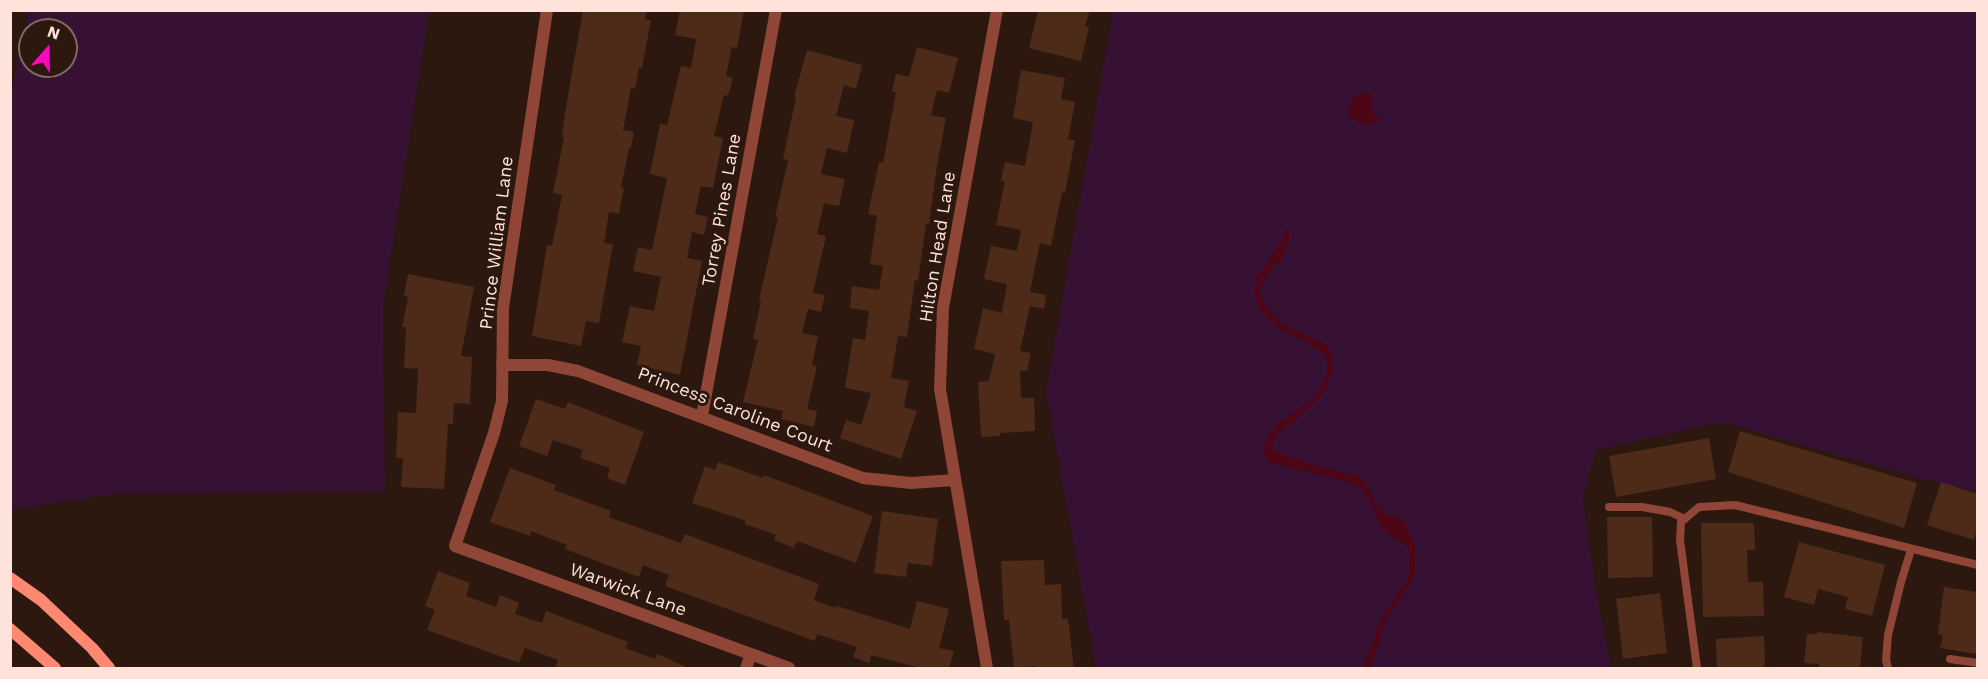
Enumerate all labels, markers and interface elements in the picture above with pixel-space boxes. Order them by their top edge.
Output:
north arrow [18,18,78,78]
text: N [45,22,62,43]
street label: Torrey Pines Lane [698,132,746,288]
street label: Prince William Lane [476,155,518,331]
street label: Hilton Head Lane [915,170,961,324]
street label: Princess Caroline Court [635,363,835,457]
street label: Warwick Lane [567,559,689,621]

